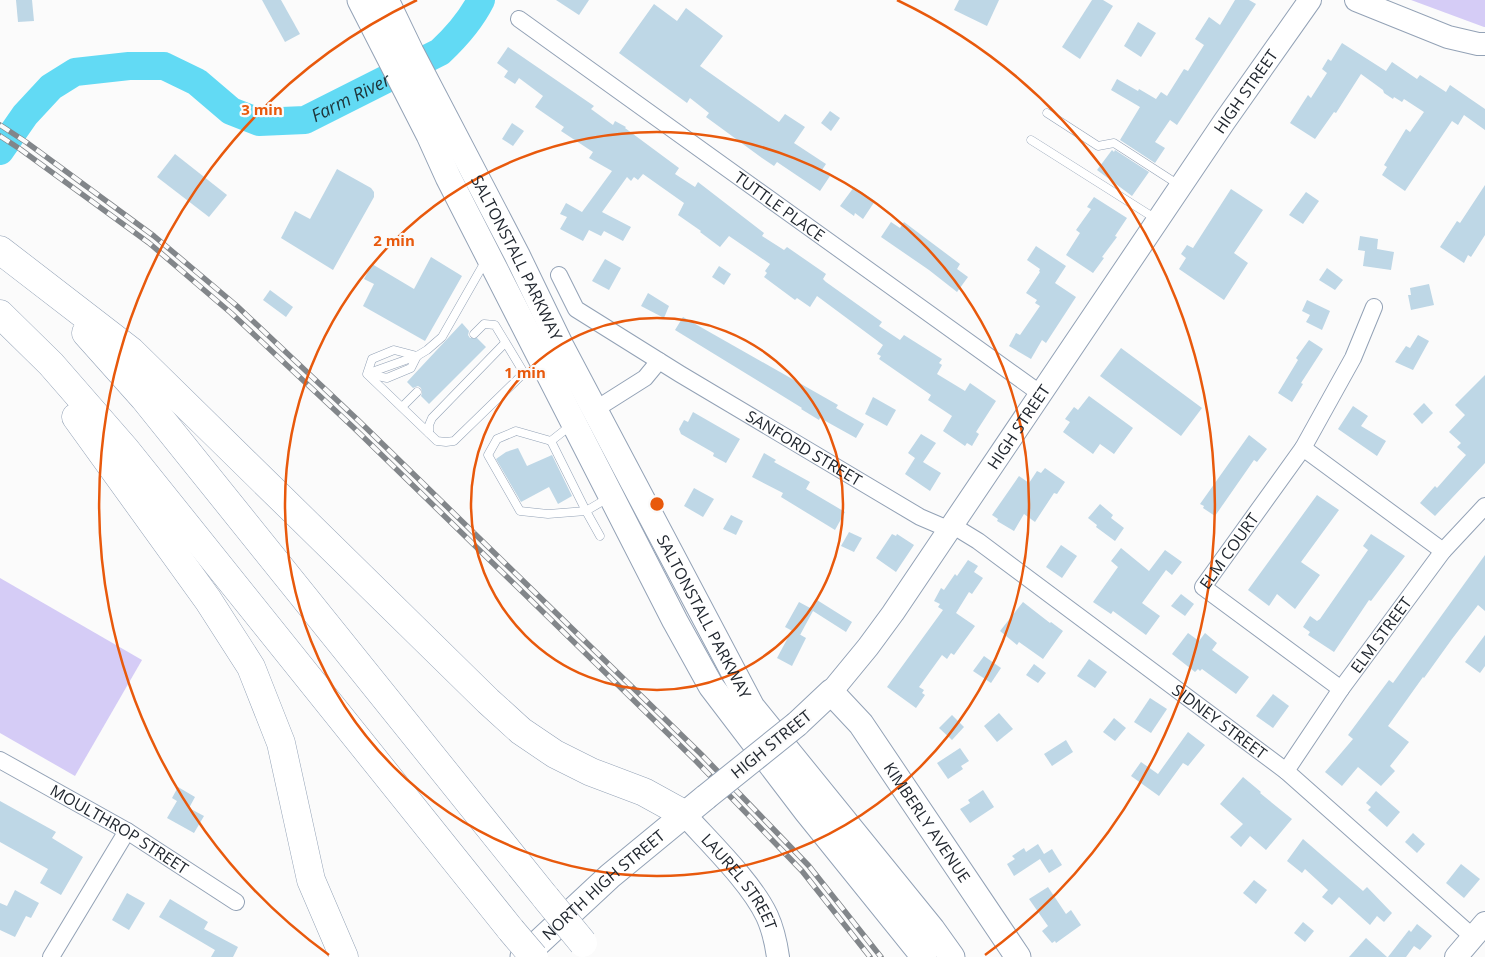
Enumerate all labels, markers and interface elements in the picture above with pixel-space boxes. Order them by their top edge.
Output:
street label: HIGH STREET [1208,45,1283,138]
water label: Farm River [307,67,395,127]
text: 3 min [241,99,283,119]
street label: TUTTLE PLACE [730,166,829,246]
street label: SALTONSTALL PARKWAY [466,171,568,344]
text: 2 min [373,230,415,250]
text: 1 min [504,362,546,382]
street label: HIGH STREET [982,380,1055,474]
street label: SANFORD STREET [742,405,866,491]
centre of rings [648,495,666,513]
street label: ELM COURT [1194,508,1264,593]
street label: SALTONSTALL PARKWAY [652,531,757,702]
street label: ELM STREET [1345,592,1417,678]
street label: SIDNEY STREET [1168,679,1272,764]
street label: HIGH STREET [726,705,816,783]
street label: KIMBERLY AVENUE [879,758,976,887]
street label: MOULTHROP STREET [46,779,193,879]
street label: NORTH HIGH STREET [537,824,669,945]
street label: LAUREL STREET [696,829,782,933]

